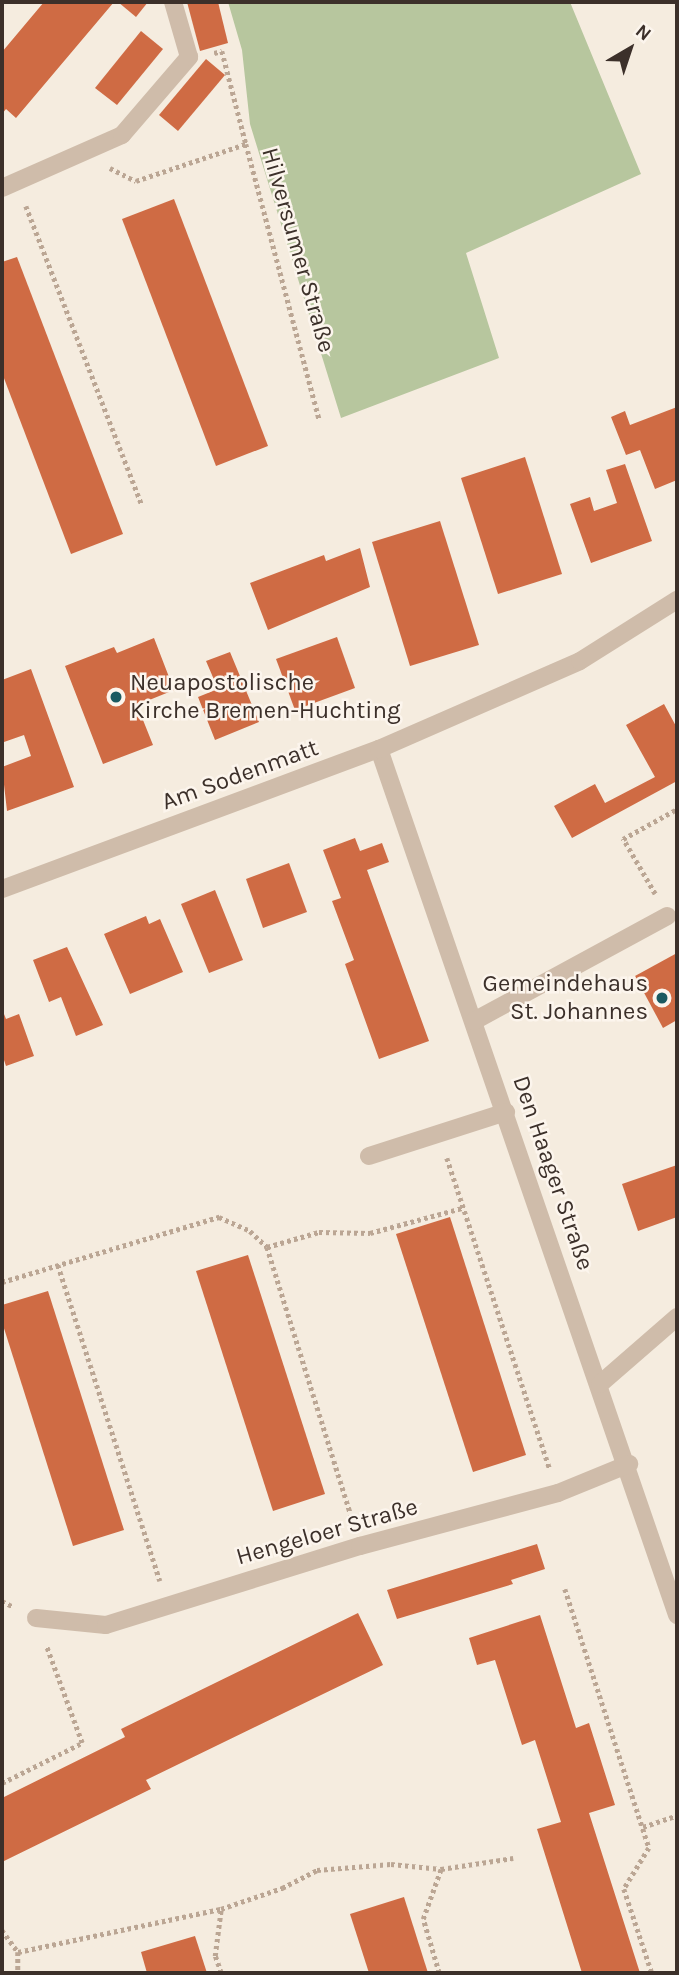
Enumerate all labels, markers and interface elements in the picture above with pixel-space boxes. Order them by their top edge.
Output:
north arrow [595,14,665,84]
text: N [631,20,655,46]
street label: Hilversumer Straße [255,144,341,356]
place label: Neuapostolische Kirche Bremen-Huchting [130,669,400,725]
marker: Neuapostolische Kirche Bremen-Huchting [108,689,124,705]
street label: Am Sodenmatt [158,733,322,817]
place label: Gemeindehaus St. Johannes [482,970,648,1026]
marker: Gemeindehaus St. Johannes [654,990,670,1006]
street label: Den Haager Straße [506,1072,600,1274]
street label: Hengeloer Straße [233,1492,421,1572]

